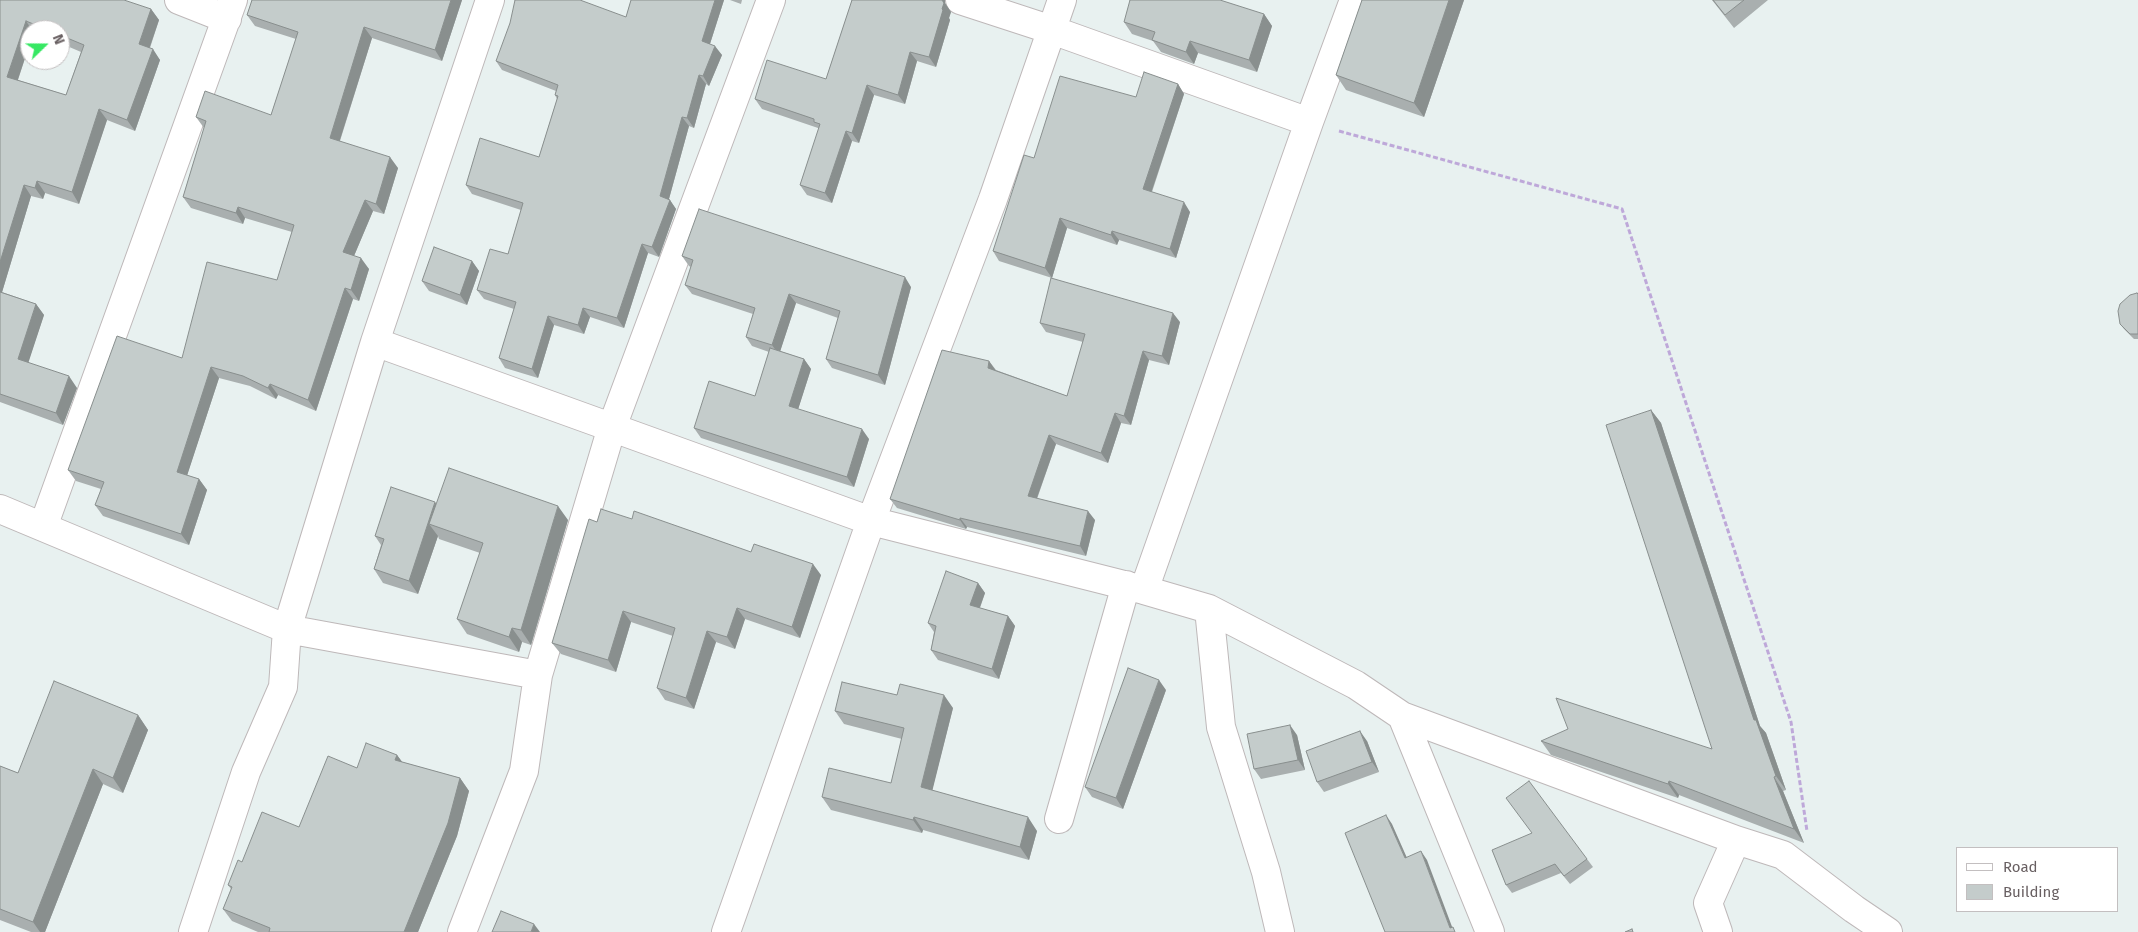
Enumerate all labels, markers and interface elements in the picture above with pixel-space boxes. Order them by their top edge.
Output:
north arrow [20,20,70,70]
text: N [49,32,68,47]
legend [1956,847,2118,912]
text: Road [2003,858,2038,876]
text: Building [2003,883,2059,901]

